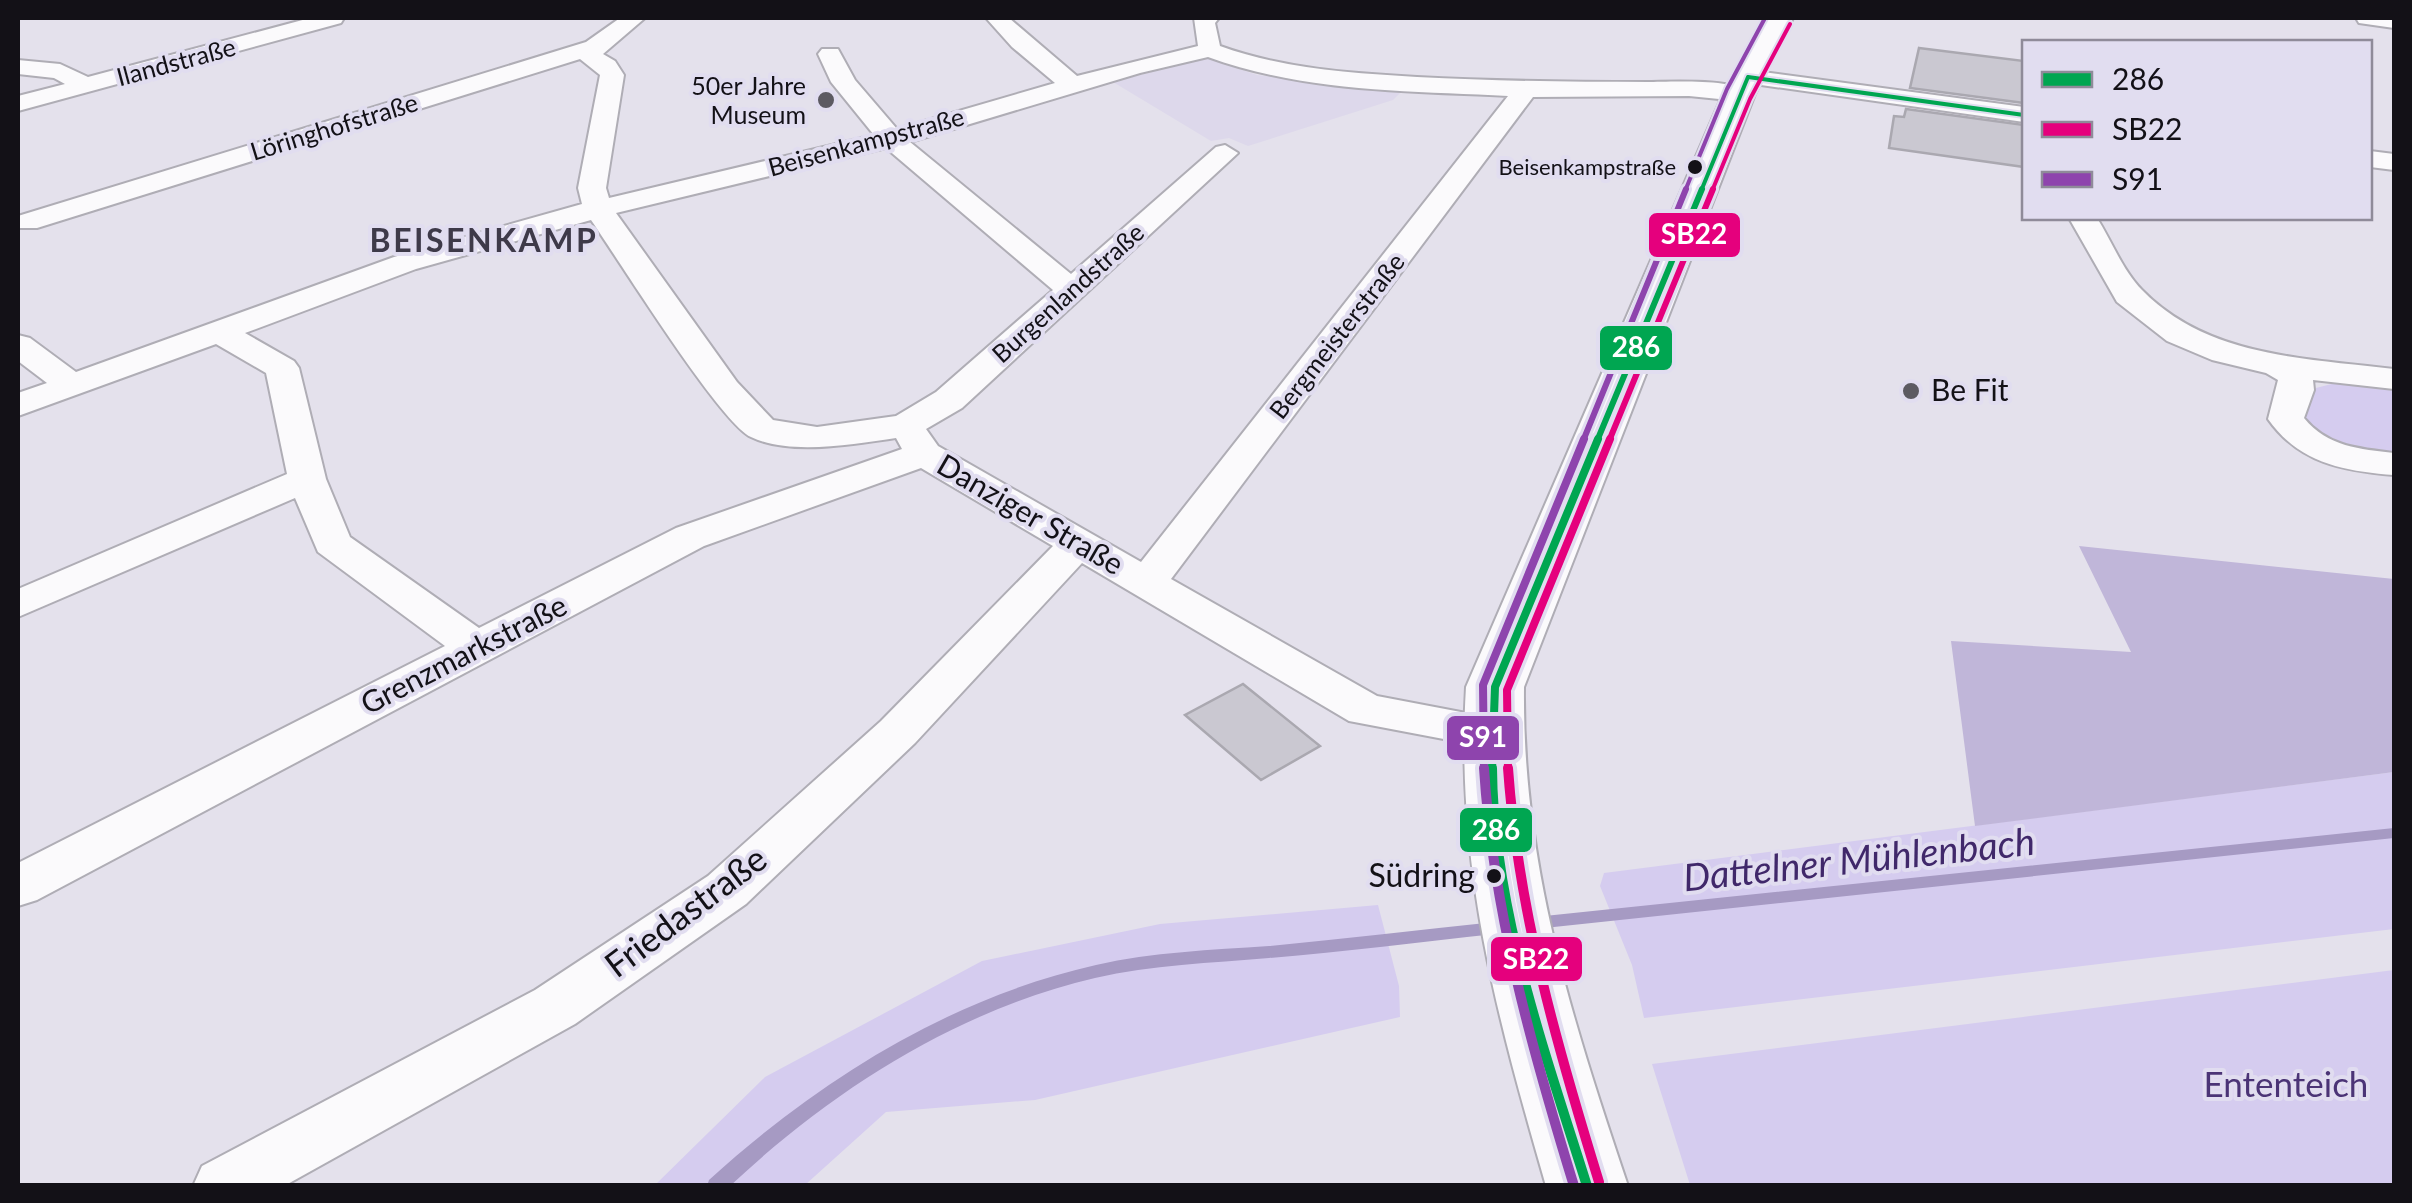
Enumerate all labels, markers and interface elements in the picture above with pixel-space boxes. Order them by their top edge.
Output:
street label: Ilandstraße [113,31,238,91]
legend [2022,40,2372,220]
text: 286 [2112,60,2164,96]
place label: 50er Jahre Museum [691,70,806,129]
street label: Löringhofstraße [246,86,421,166]
marker: 50er Jahre Museum [815,89,837,111]
street label: Beisenkampstraße [764,100,967,182]
text: SB22 [2112,110,2182,146]
place label: Beisenkampstraße [1499,153,1676,180]
marker: Beisenkampstraße [1685,157,1705,177]
text: S91 [2112,160,2163,196]
line badge: SB22 [1647,211,1742,259]
street label: Burgenlandstraße [985,216,1149,368]
text: SB22 [1661,216,1727,250]
district label: BEISENKAMP [370,220,598,259]
street label: Bergmeisterstraße [1262,247,1410,424]
line badge: 286 [1598,324,1674,372]
text: 286 [1612,329,1660,363]
place label: Be Fit [1931,371,2009,407]
marker: Be Fit [1900,380,1922,402]
street label: Danziger Straße [931,445,1131,581]
street label: Grenzmarkstraße [354,586,572,721]
line badge: S91 [1445,714,1521,762]
text: S91 [1459,719,1507,753]
line badge: 286 [1458,806,1534,854]
text: 286 [1472,812,1520,846]
water label: Dattelner Mühlenbach [1681,817,2037,899]
street label: Friedastraße [596,836,774,985]
place label: Südring [1368,855,1475,894]
marker: Südring [1484,866,1504,886]
line badge: SB22 [1489,935,1584,983]
text: SB22 [1503,941,1569,975]
park label: Ententeich [2204,1062,2368,1104]

